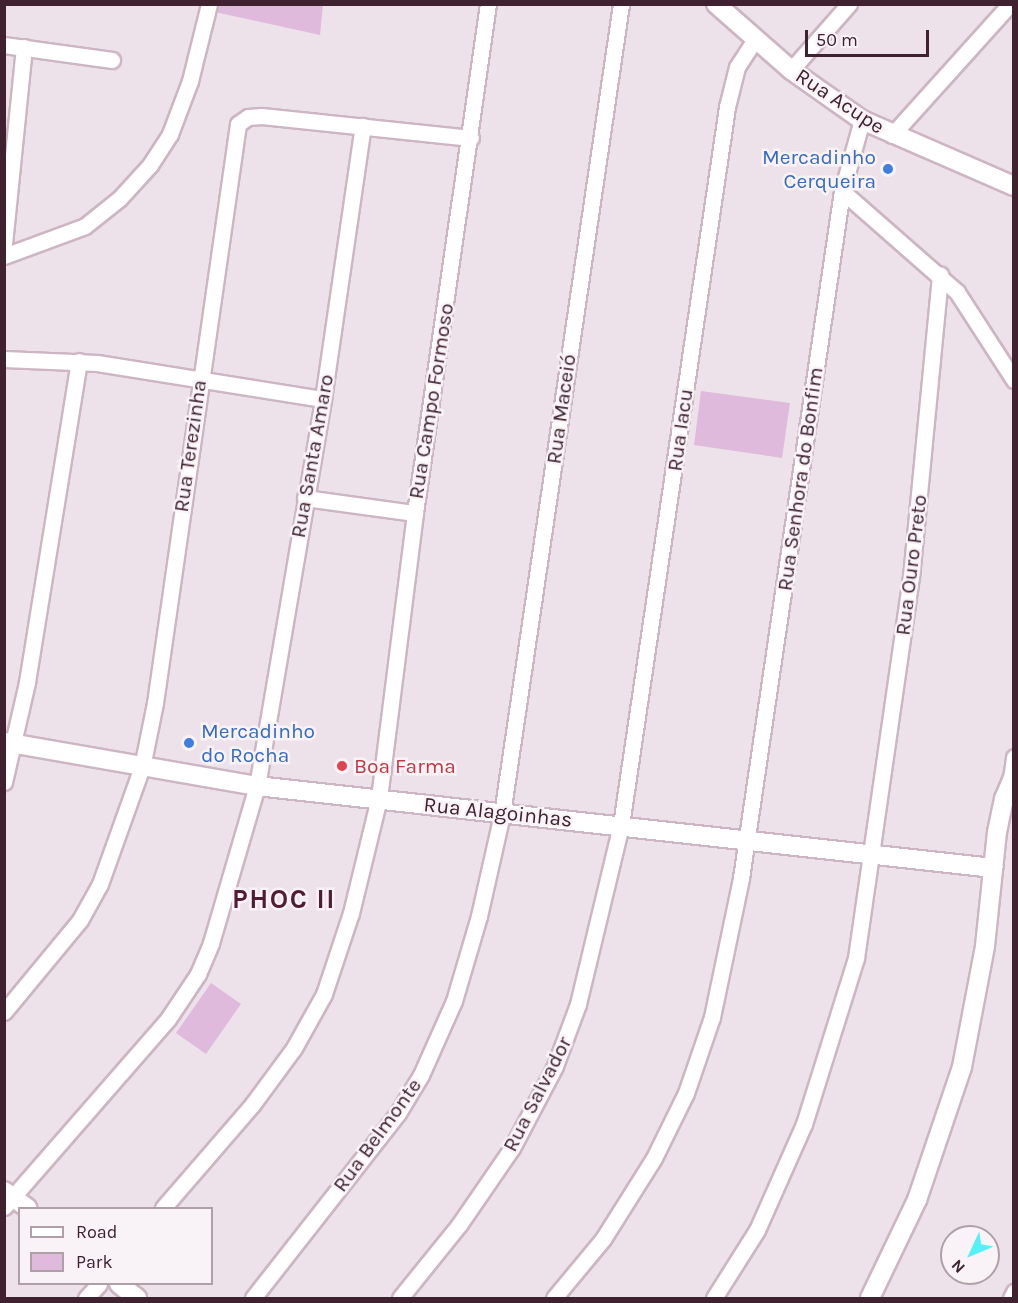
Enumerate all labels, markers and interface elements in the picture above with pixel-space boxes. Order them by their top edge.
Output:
scale bar [808,18,932,56]
text: 50 m [816,29,858,51]
street label: Rua Acupe [791,63,889,139]
place label: Mercadinho Cerqueira [762,144,876,194]
marker: Mercadinho Cerqueira [881,162,895,176]
street label: Rua Campo Formoso [403,301,459,501]
street label: Rua Maceió [541,352,581,466]
street label: Rua Senhora do Bonfim [772,365,828,593]
street label: Rua Santa Amaro [285,372,339,540]
street label: Rua Terezinha [168,378,212,514]
street label: Rua Iacu [662,387,698,473]
street label: Rua Ouro Preto [890,493,932,637]
place label: Mercadinho do Rocha [201,718,315,768]
marker: Mercadinho do Rocha [182,736,196,750]
place label: Boa Farma [354,753,456,779]
marker: Boa Farma [335,759,349,773]
street label: Rua Alagoinhas [423,792,573,832]
district label: PHOC II [232,884,336,916]
street label: Rua Salvador [497,1032,577,1156]
street label: Rua Belmonte [327,1073,427,1197]
legend [18,1207,213,1285]
text: Road [76,1221,117,1243]
north arrow [940,1225,1000,1285]
text: Park [76,1251,113,1273]
text: N [947,1256,969,1277]

